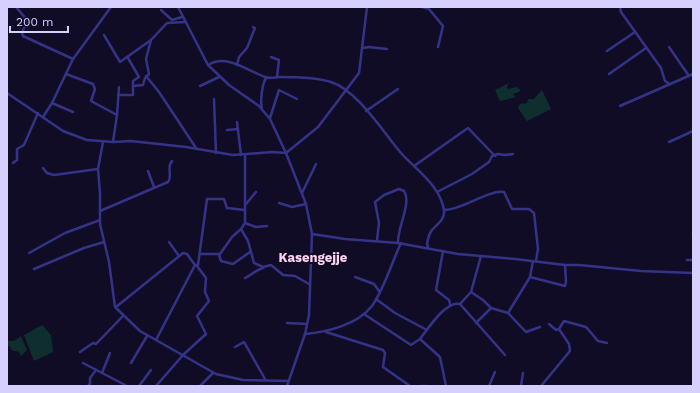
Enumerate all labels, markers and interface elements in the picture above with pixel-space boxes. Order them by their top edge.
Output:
scale bar [10,8,68,34]
text: 200 m [16,15,53,29]
district label: Kasengejje [279,250,348,265]

